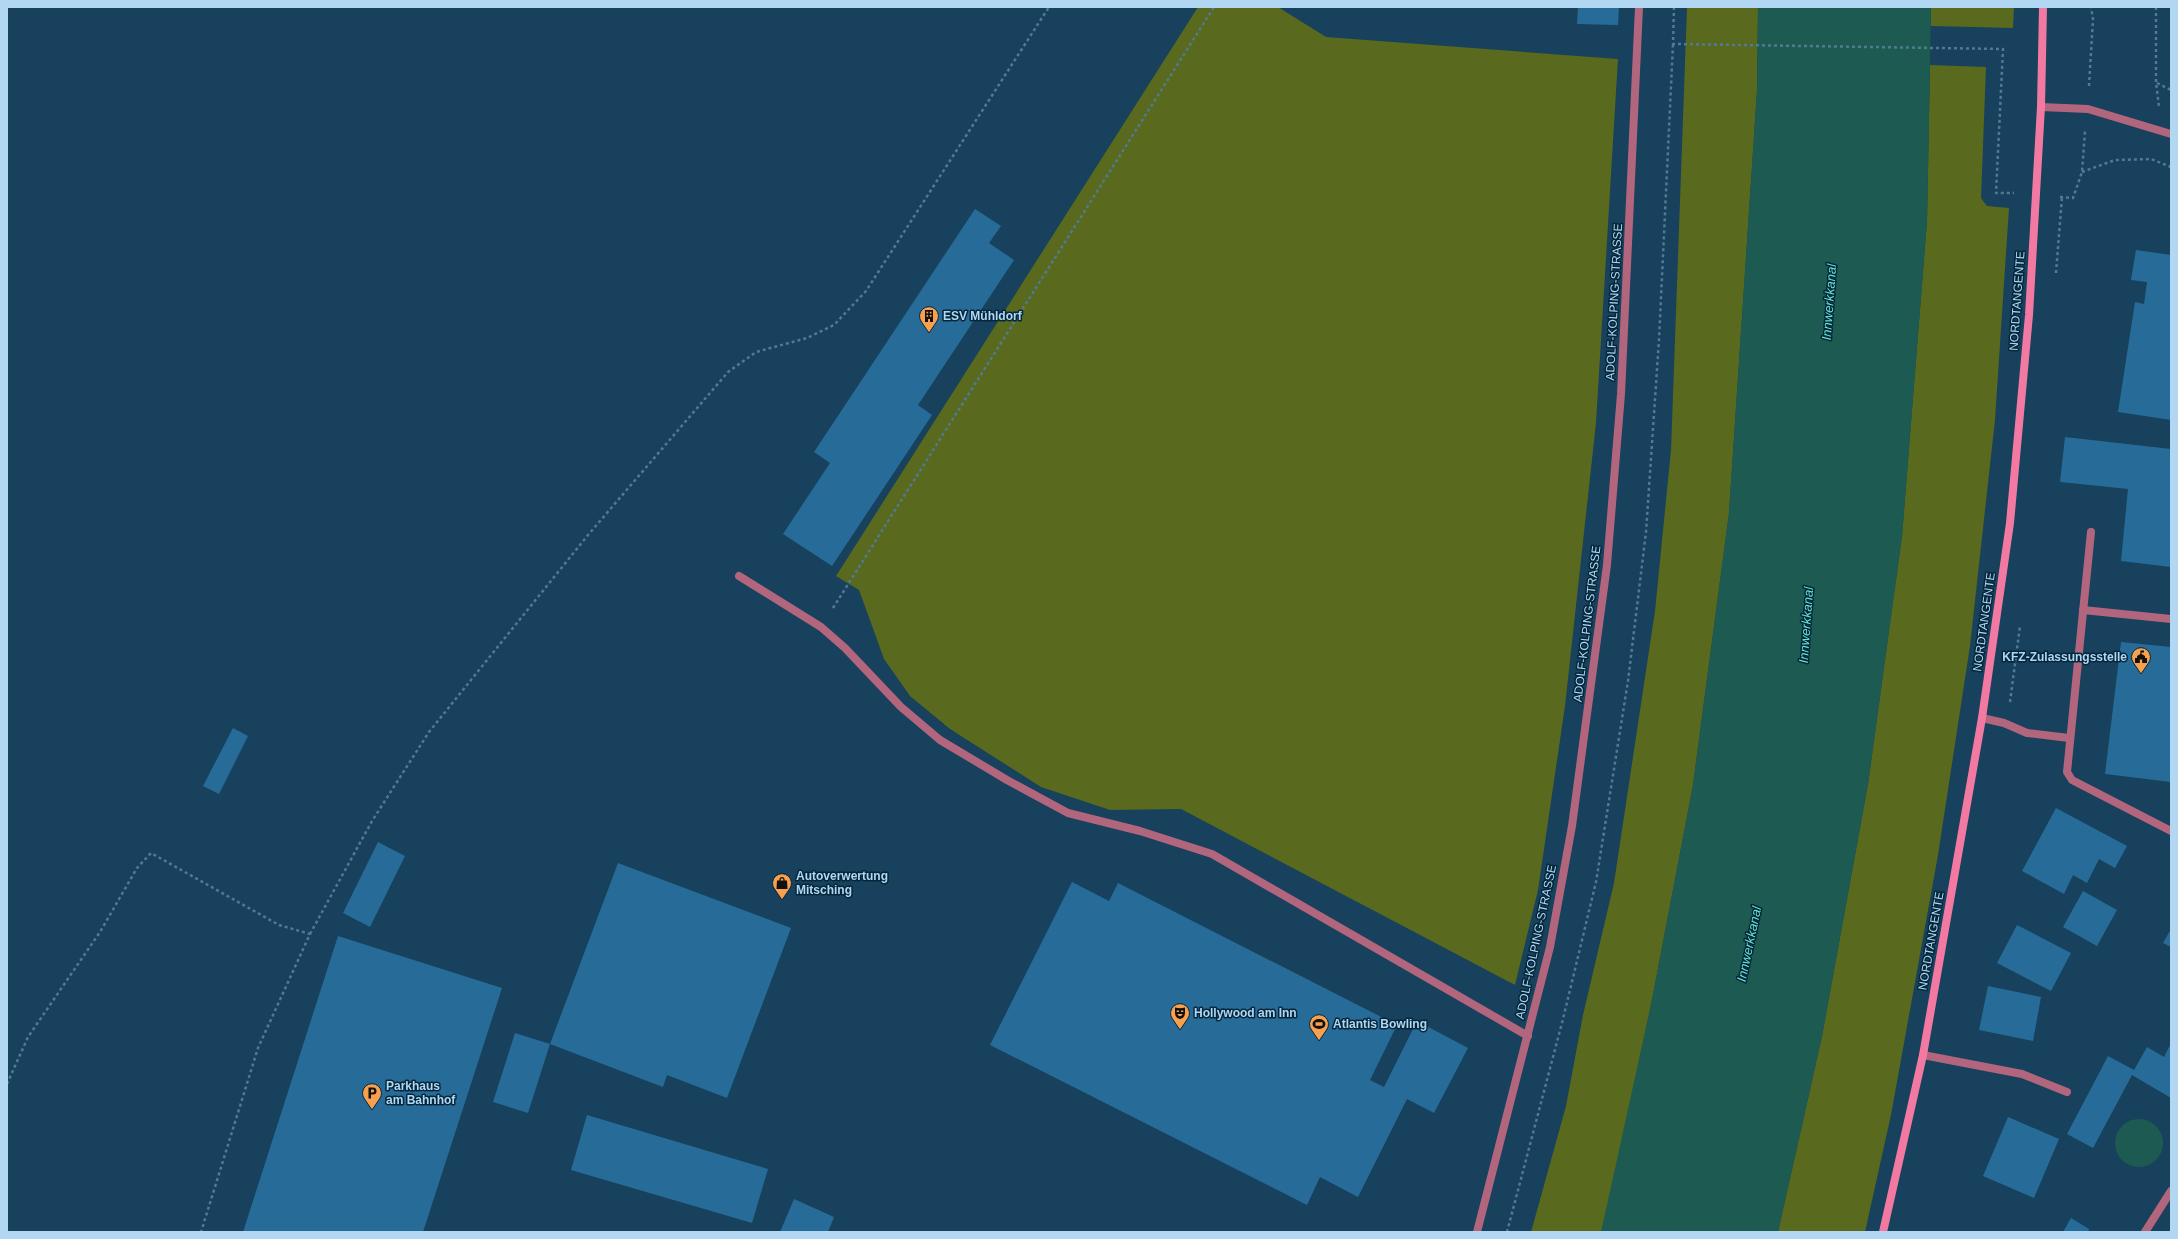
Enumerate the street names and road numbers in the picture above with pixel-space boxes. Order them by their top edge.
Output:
street label: ADOLF-KOLPING-STRASSE [1603,223,1625,381]
street label: NORDTANGENTE [2007,251,2027,351]
street label: ADOLF-KOLPING-STRASSE [1570,545,1604,703]
street label: NORDTANGENTE [1970,572,1998,672]
street label: ADOLF-KOLPING-STRASSE [1513,864,1559,1020]
street label: NORDTANGENTE [1915,891,1947,991]

